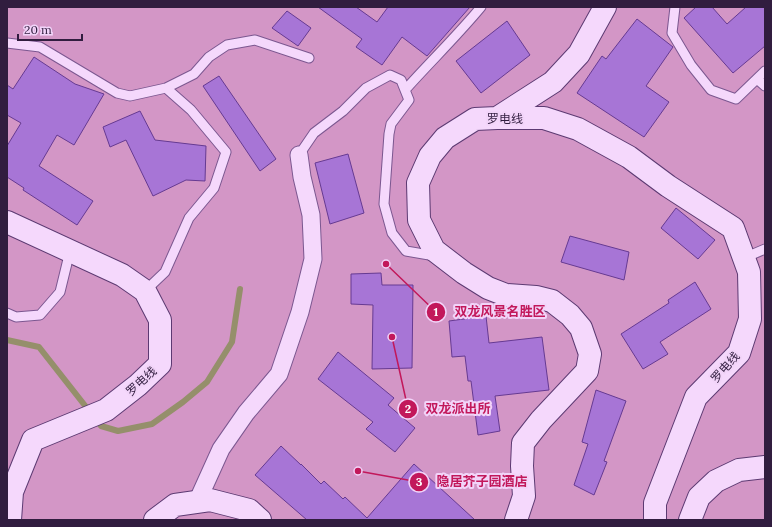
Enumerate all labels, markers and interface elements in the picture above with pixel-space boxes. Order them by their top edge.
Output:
scale bar [18,16,82,42]
text: 20 m [24,22,52,37]
street label: 罗电线 [487,111,523,126]
callout: 双龙风景名胜区 [426,299,553,324]
text: 双龙风景名胜区 [454,303,546,320]
text: 1 [434,304,439,319]
street label: 罗电线 [707,349,743,385]
street label: 罗电线 [123,363,159,399]
callout: 双龙派出所 [398,396,499,421]
text: 双龙派出所 [425,400,491,417]
text: 2 [405,401,411,416]
callout: 隐居芥子园酒店 [409,469,536,494]
text: 隐居芥子园酒店 [436,473,528,490]
text: 3 [416,474,423,489]

